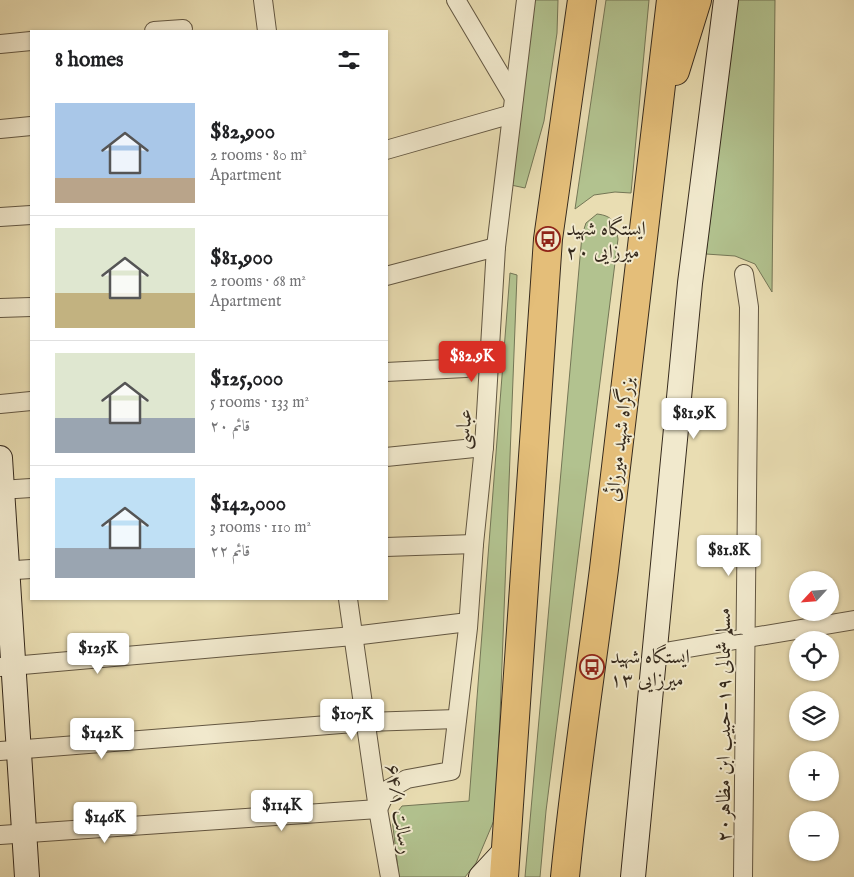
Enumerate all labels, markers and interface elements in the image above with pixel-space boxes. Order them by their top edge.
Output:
icon: filters [335,46,363,74]
text: 8 homes [55,47,123,74]
text: $82,900 [210,119,275,146]
icon: home [95,123,155,183]
text: 2 rooms · 80 m² [210,146,307,166]
text: Apartment [210,166,281,186]
place label: ایستگاه شهید میرزایی ۲۰ [566,215,646,265]
bus stop icon: ایستگاه شهید میرزایی ۲۰ [535,226,561,252]
text: $81,900 [210,245,273,272]
icon: home [95,248,155,308]
text: 2 rooms · 68 m² [210,272,306,292]
text: Apartment [210,292,281,312]
pin: $82.9K [431,340,513,383]
text: $82.9K [450,347,494,367]
text: $125,000 [210,366,283,393]
icon: home [95,373,155,433]
street label: بزرگراه شهید میرزائی [598,375,641,503]
text: 5 rooms · 133 m² [210,393,309,413]
pin: $81.9K [653,398,735,440]
text: $81.9K [672,404,716,424]
street label: عباسی [451,408,479,450]
text: قائم ۲۰ [210,417,250,437]
text: $142,000 [210,491,286,518]
icon: home [95,498,155,558]
text: 3 rooms · 110 m² [210,518,311,538]
pin: $81.8K [688,534,770,577]
text: $81.8K [708,541,750,561]
text: قائم ۲۲ [210,542,250,562]
north arrow [789,571,839,621]
map controls [789,571,839,861]
street label: مسلم شمالی ۱۹-حبیب ابن مظاهر۲۰ [712,608,744,842]
button: locate [789,631,839,681]
pin: $125K [63,632,133,675]
text: $125K [78,639,118,659]
place label: ایستگاه شهید میرزایی ۱۳ [610,643,690,693]
bus stop icon: ایستگاه شهید میرزایی ۱۳ [579,654,605,680]
button: layers [789,691,839,741]
pin: $107K [317,698,387,741]
text: $107K [331,705,373,725]
pin: $142K [67,718,137,760]
text: $142K [81,724,123,744]
button: + [789,751,839,801]
street label: رسالت ۶۴/۱ [379,762,418,856]
pin: $114K [247,790,317,832]
text: $114K [262,796,302,816]
pin: $146K [70,802,140,844]
text: $146K [85,808,125,828]
button: − [789,811,839,861]

